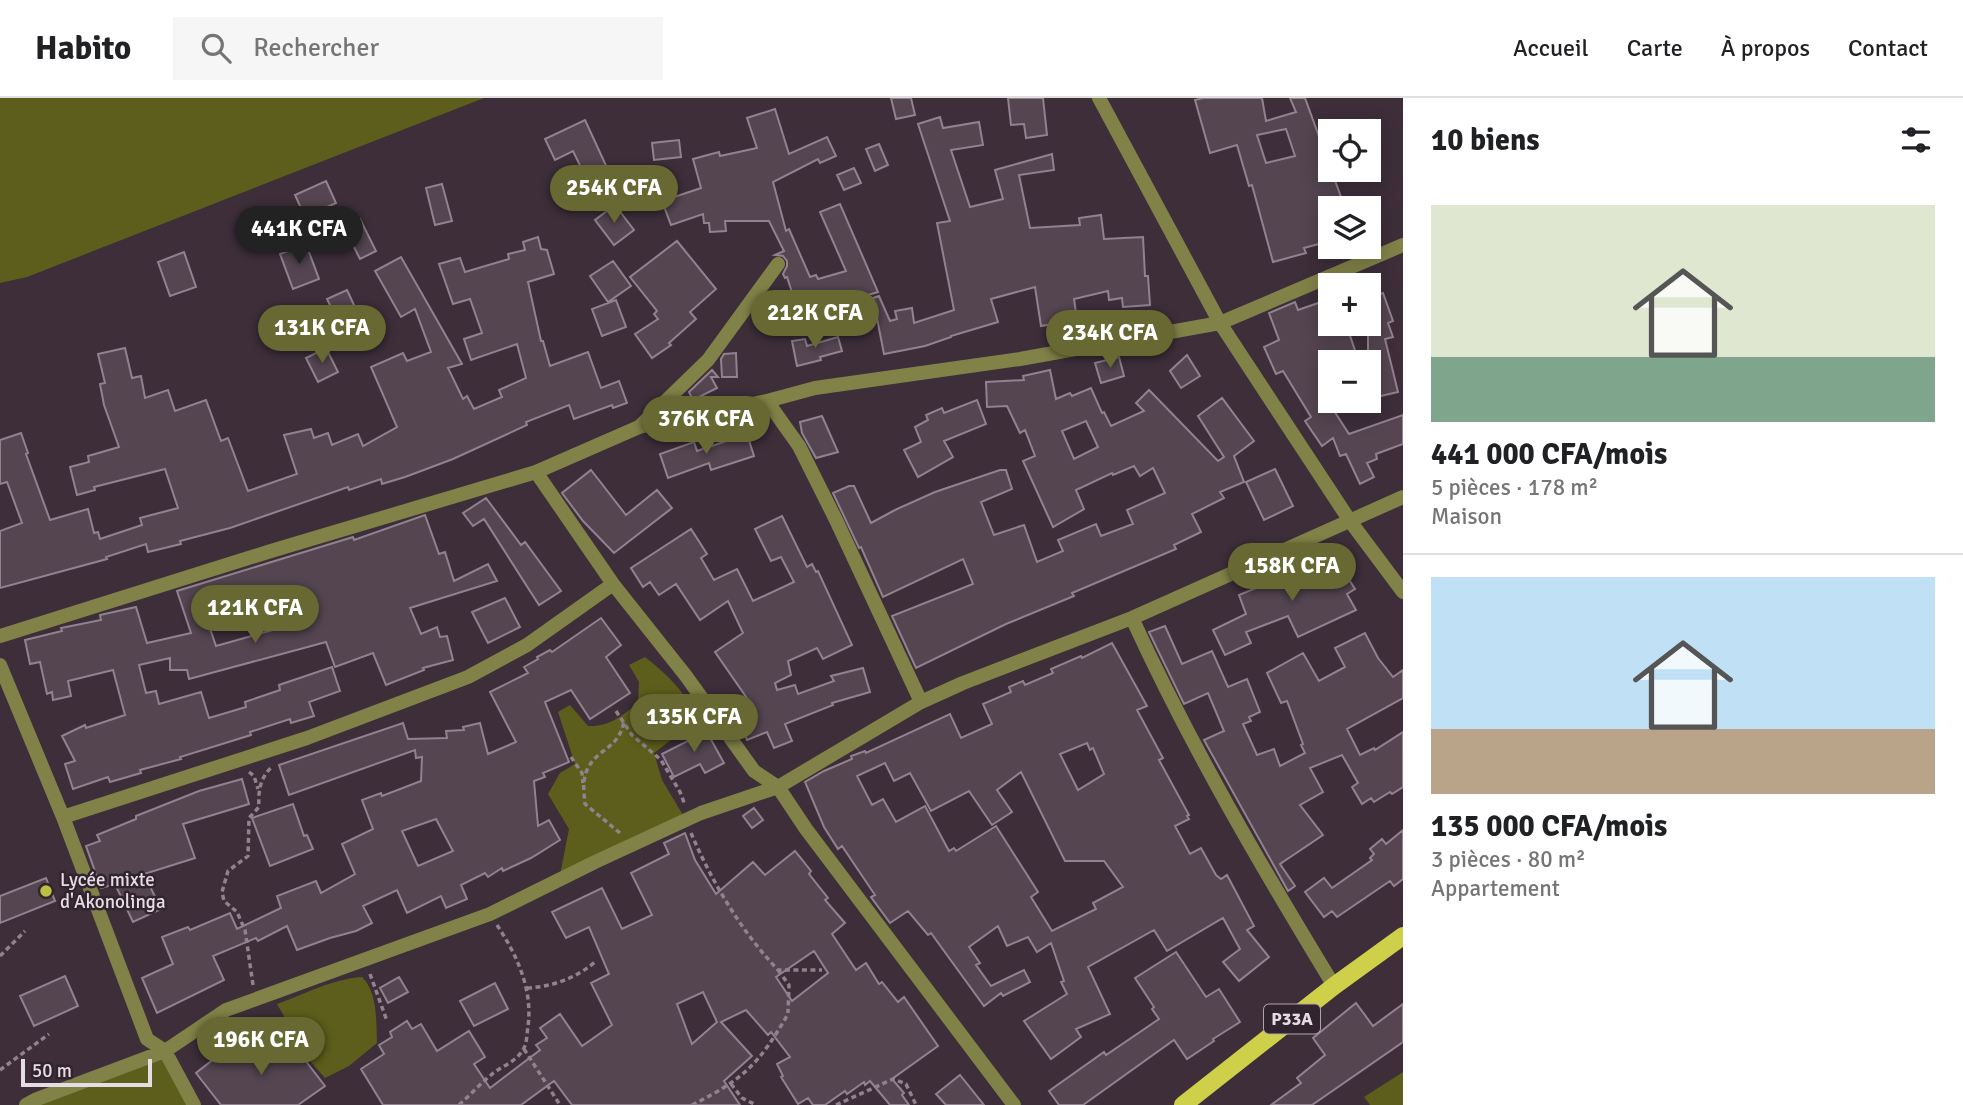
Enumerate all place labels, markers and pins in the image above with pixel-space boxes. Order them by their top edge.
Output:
pin: 254K CFA [542,166,686,225]
pin: 441K CFA [227,206,371,266]
pin: 212K CFA [743,290,887,350]
pin: 131K CFA [250,306,394,365]
pin: 234K CFA [1038,310,1182,370]
pin: 376K CFA [634,396,778,456]
pin: 158K CFA [1220,544,1364,603]
pin: 121K CFA [183,586,327,645]
pin: 135K CFA [622,694,766,754]
place label: Lycée mixte d'Akonolinga [60,868,166,914]
marker: Lycée mixte d'Akonolinga [38,883,54,899]
pin: 196K CFA [189,1018,333,1077]

